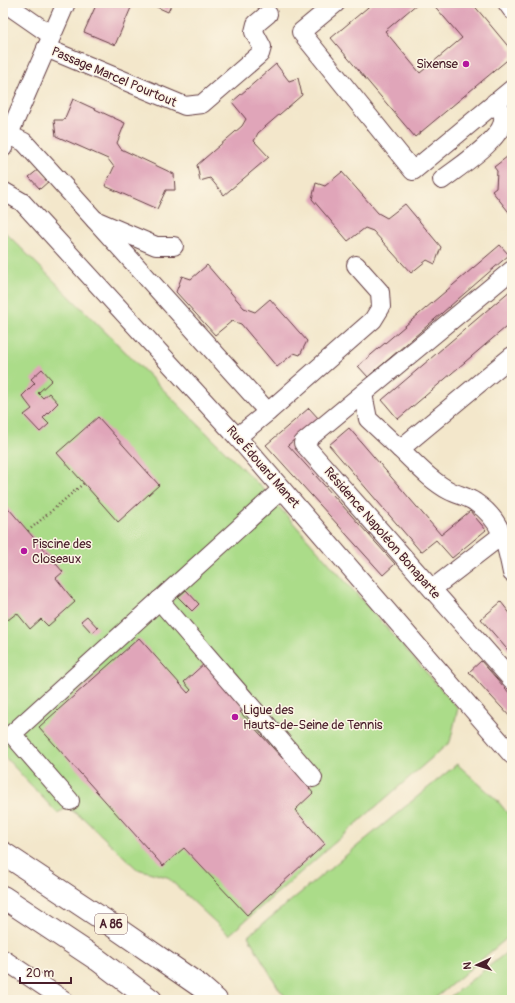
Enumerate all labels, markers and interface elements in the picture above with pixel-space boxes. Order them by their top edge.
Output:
street label: Passage Marcel Pourtout [49,43,180,111]
place label: Sixense [416,56,459,72]
marker: Sixense [461,59,471,69]
street label: Rue Édouard Manet [223,423,304,512]
street label: Résidence Napoléon Bonaparte [320,464,444,603]
place label: Piscine des Closeaux [32,536,92,567]
marker: Piscine des Closeaux [19,546,29,556]
place label: Ligue des Hauts-de-Seine de Tennis [243,702,383,733]
marker: Ligue des Hauts-de-Seine de Tennis [230,712,240,722]
road number: A 86 [95,914,127,934]
north arrow [457,945,497,985]
scale bar [20,959,71,985]
text: N [461,961,474,970]
text: 20 m [26,966,55,981]

